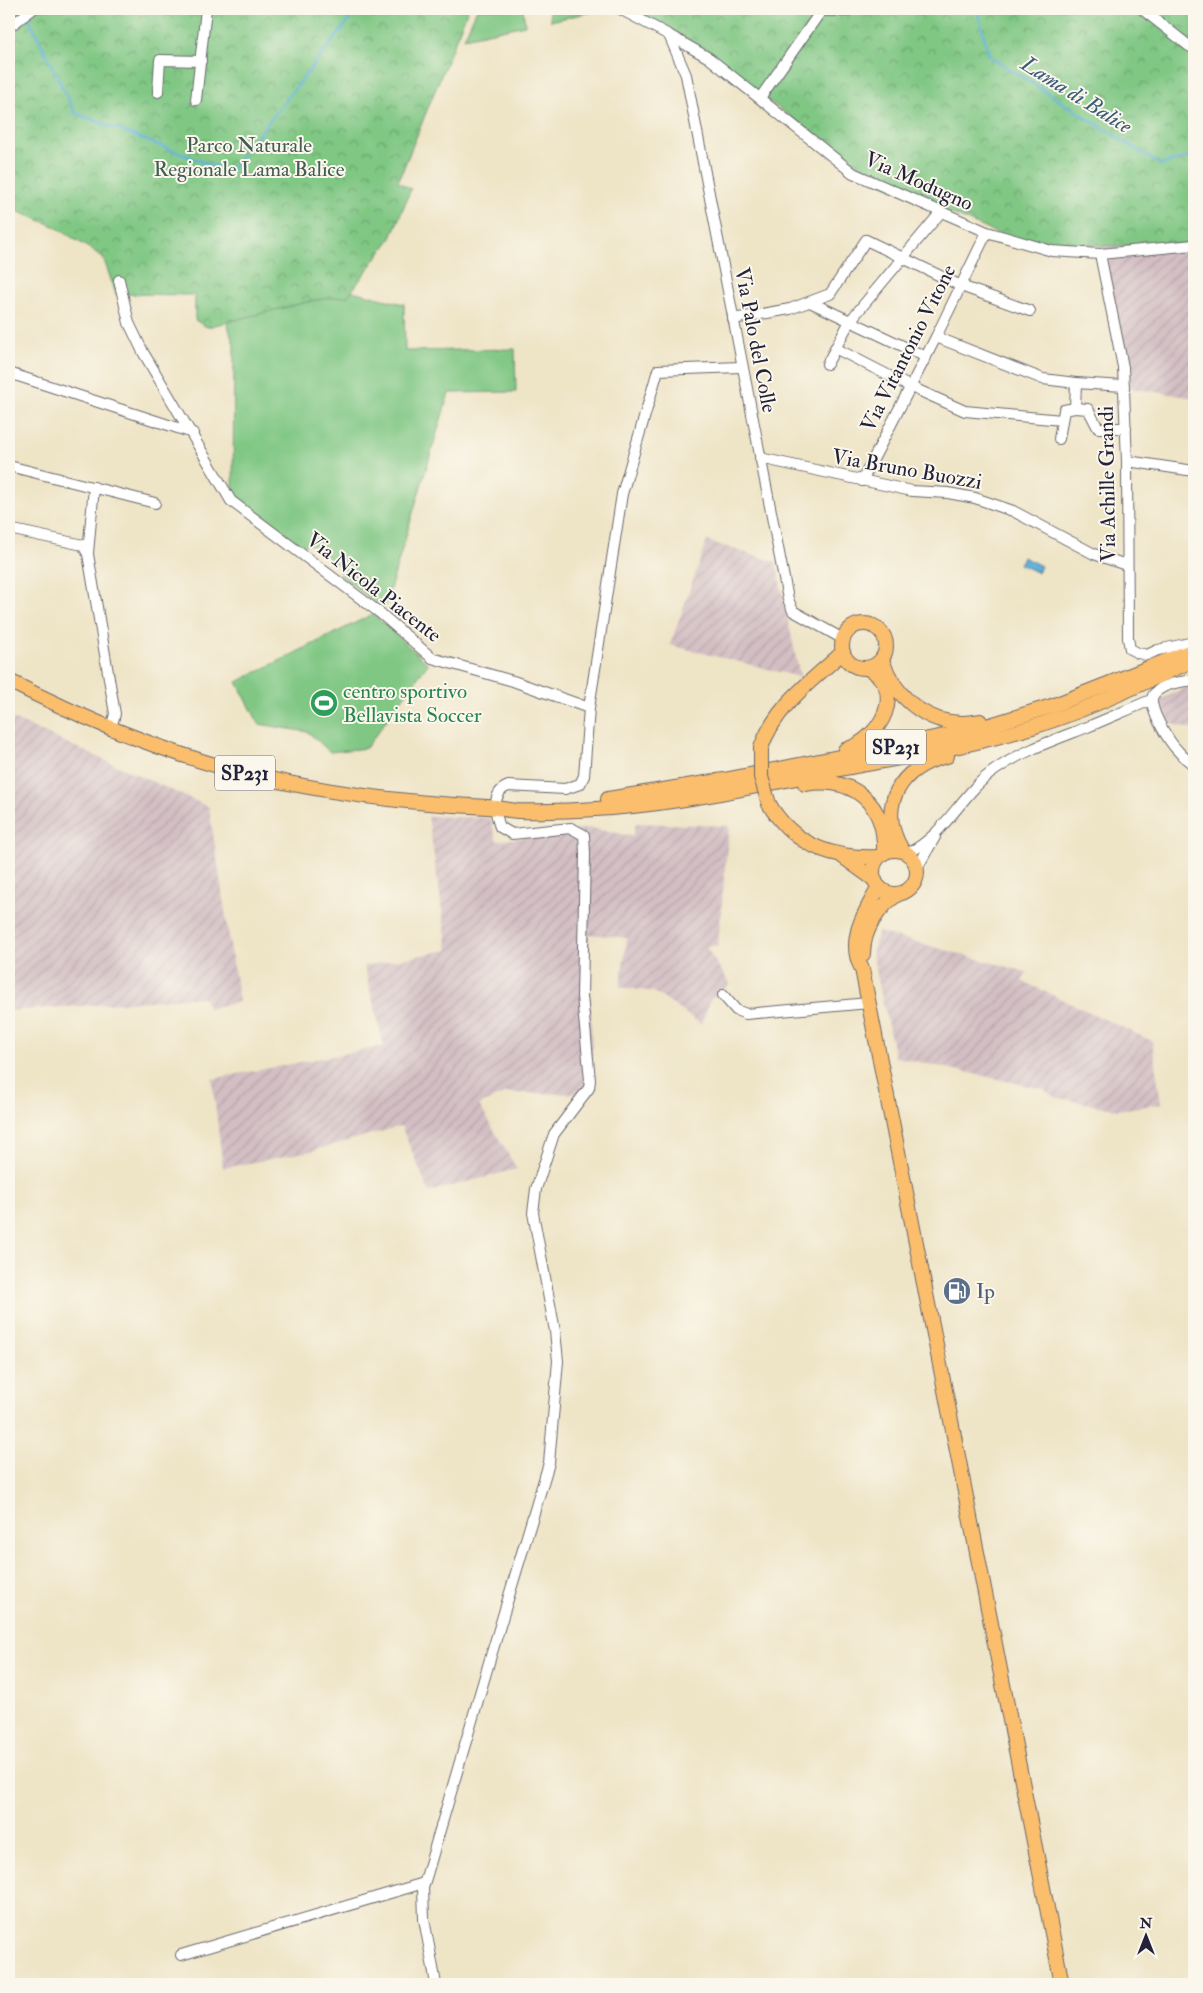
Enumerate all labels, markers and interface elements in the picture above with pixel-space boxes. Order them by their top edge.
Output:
water label: Lama di Balice [1015,49,1138,140]
park label: Parco Naturale Regionale Lama Balice [153,132,345,183]
street label: Via Modugno [860,146,977,217]
street label: Via Vitantonio Vitone [855,260,962,436]
street label: Via Palo del Colle [728,265,783,415]
street label: Via Achille Grandi [1093,405,1122,562]
street label: Via Bruno Buozzi [830,443,984,496]
street label: Via Nicola Piacente [301,526,447,649]
place label: centro sportivo Bellavista Soccer [343,678,482,729]
sports icon: centro sportivo Bellavista Soccer [309,688,339,718]
road number: SP231 [866,730,926,764]
road number: SP231 [215,756,275,790]
fuel station icon: Ip [942,1276,972,1306]
place label: Ip [976,1278,995,1305]
north arrow [1120,1910,1170,1960]
text: N [1139,1915,1153,1932]

